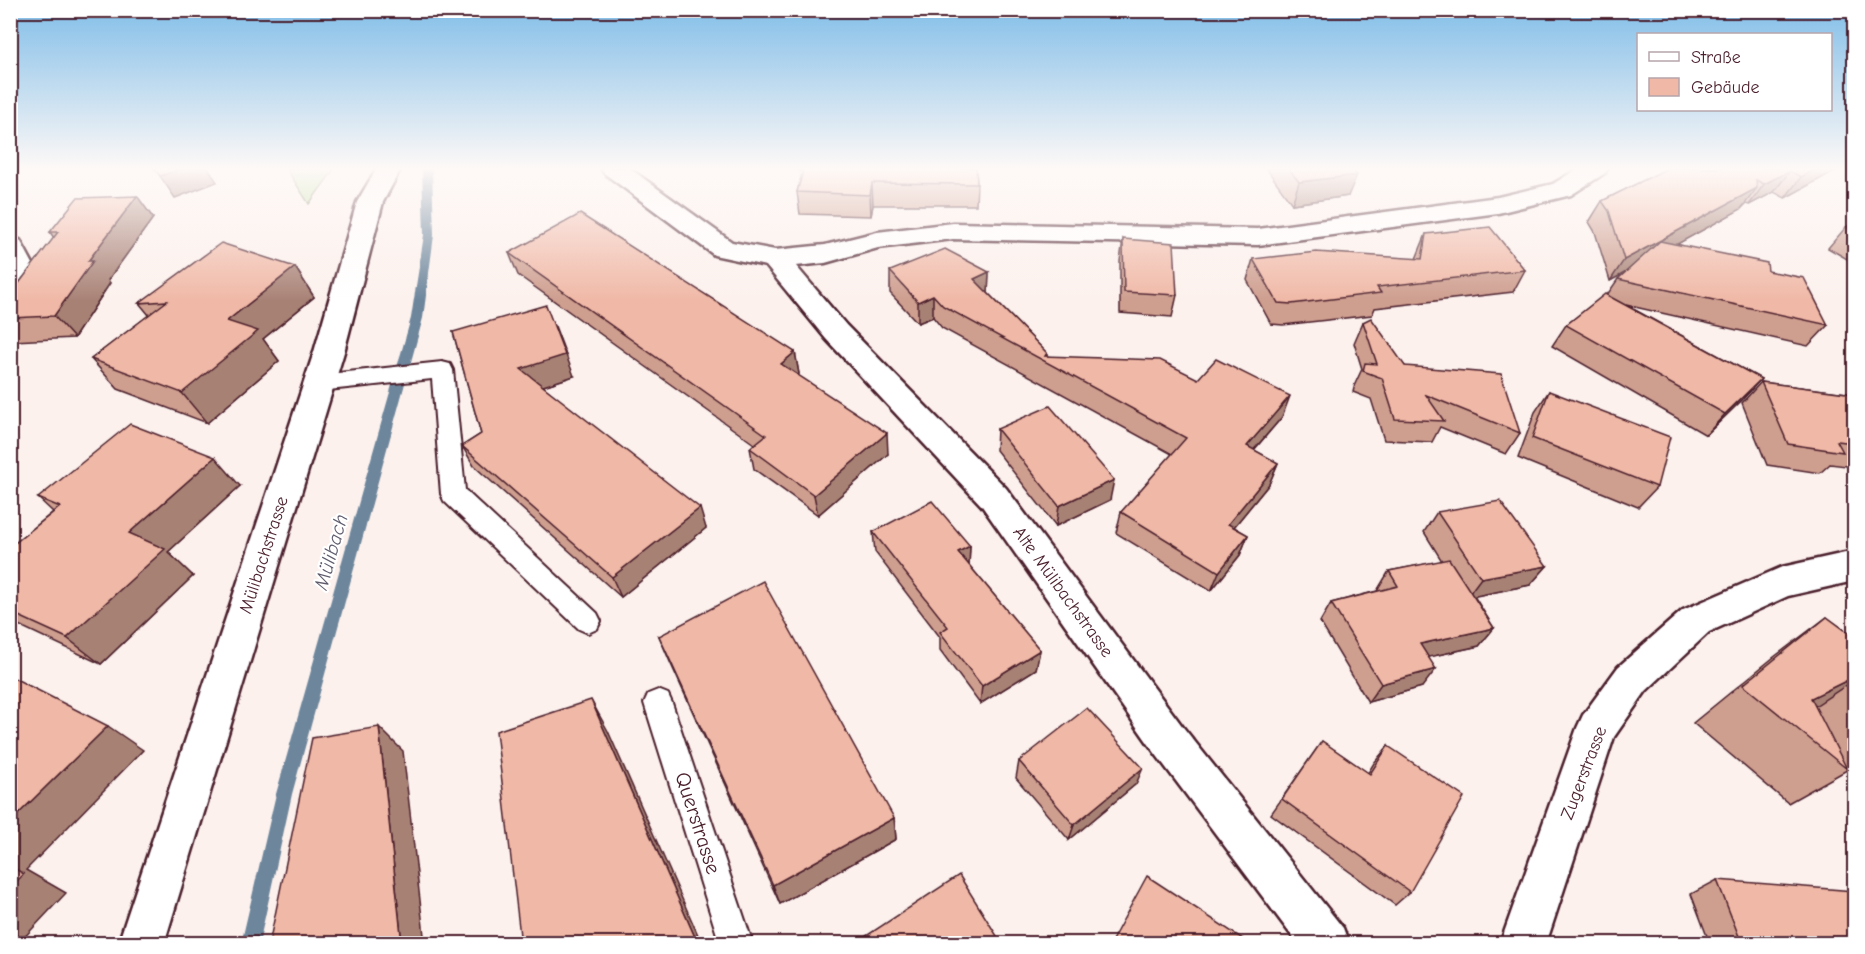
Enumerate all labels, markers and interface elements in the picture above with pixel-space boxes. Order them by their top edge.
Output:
legend [1637,33,1832,111]
text: Straße [1691,47,1741,68]
text: Gebäude [1691,77,1760,98]
street label: Mülibachstrasse [235,494,293,616]
water label: Mülibach [309,512,353,593]
street label: Alte Mülibachstrasse [1009,523,1117,661]
street label: Zugerstrasse [1557,723,1611,823]
street label: Querstrasse [670,769,726,877]

